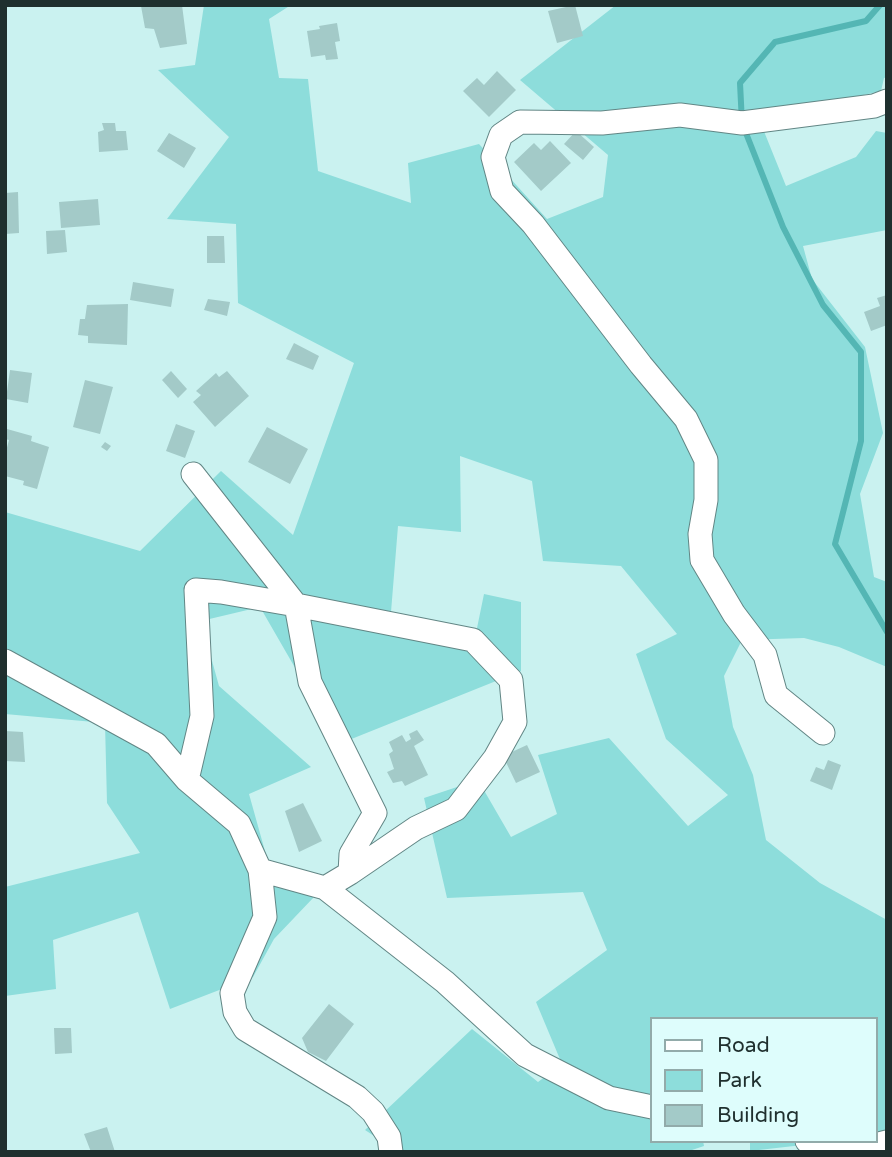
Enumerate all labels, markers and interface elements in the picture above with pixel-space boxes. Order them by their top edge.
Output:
legend [650,1017,878,1143]
text: Road [717,1033,770,1058]
text: Park [717,1068,762,1093]
text: Building [717,1103,799,1128]

